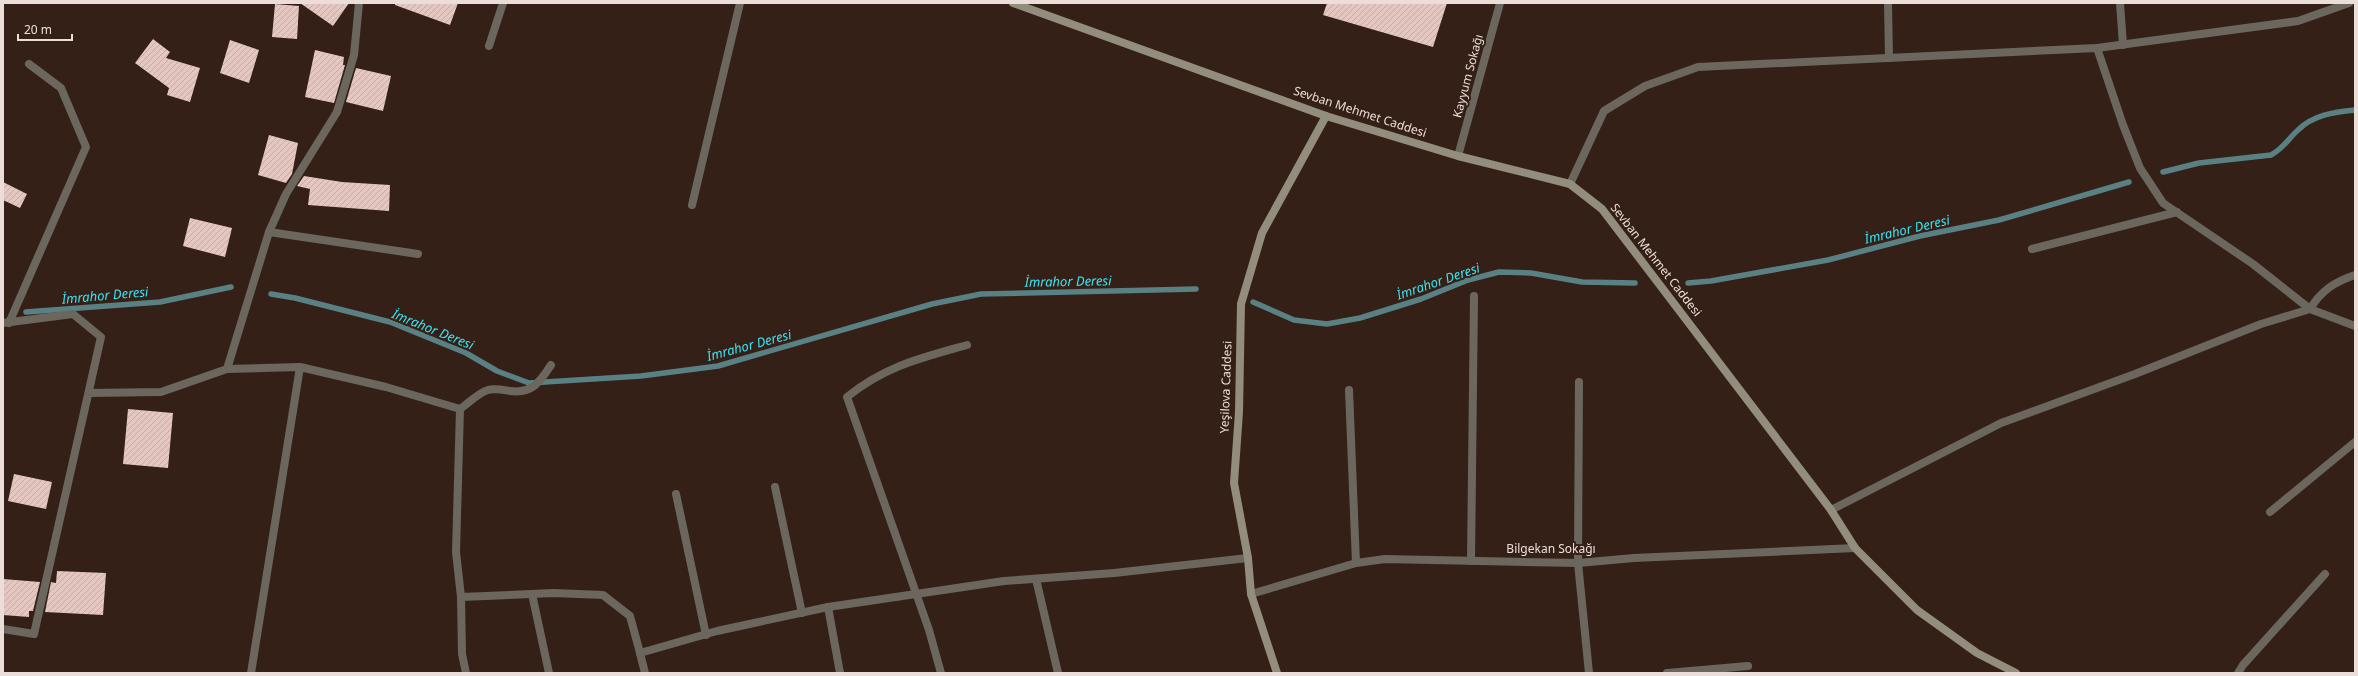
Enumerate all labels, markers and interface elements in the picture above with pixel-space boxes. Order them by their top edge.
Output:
scale bar [18,16,72,42]
text: 20 m [24,21,52,38]
street label: Kayyum Sokağı [1448,32,1487,119]
street label: Sevban Mehmet Caddesi [1291,82,1429,141]
street label: Sevban Mehmet Caddesi [1607,200,1706,320]
water label: İmrahor Deresi [1862,210,1952,248]
water label: İmrahor Deresi [1393,258,1483,304]
water label: İmrahor Deresi [1023,271,1112,291]
water label: İmrahor Deresi [60,282,150,308]
water label: İmrahor Deresi [388,304,477,354]
water label: İmrahor Deresi [704,325,794,365]
street label: Yeşilova Caddesi [1215,340,1236,434]
street label: Bilgekan Sokağı [1506,540,1596,557]

